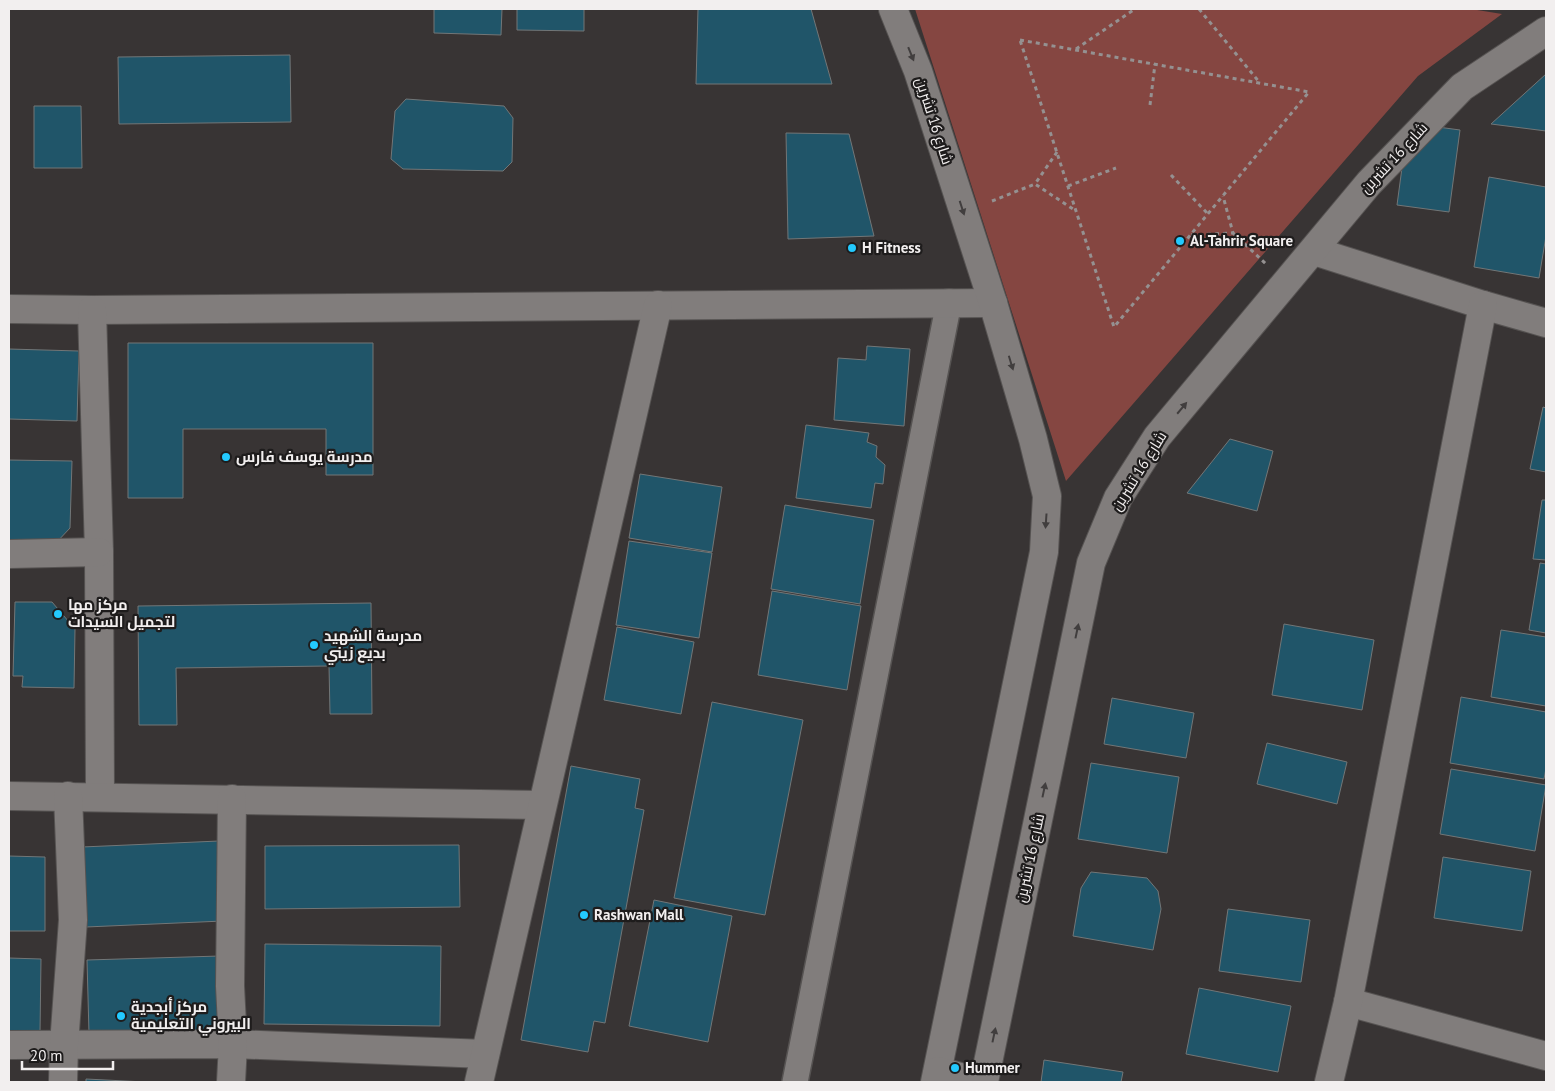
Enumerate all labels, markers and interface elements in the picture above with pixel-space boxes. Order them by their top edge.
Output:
one-way arrow [907,47,915,62]
street label: شارع 16 تشرين [910,75,957,167]
street label: شارع 16 تشرين [1356,118,1433,199]
one-way arrow [959,201,967,216]
place label: Al-Tahrir Square [1190,231,1294,250]
marker: Al-Tahrir Square [1174,235,1186,247]
place label: H Fitness [862,238,921,257]
marker: H Fitness [846,242,858,254]
one-way arrow [1007,356,1015,371]
one-way arrow [1176,402,1188,414]
street label: شارع 16 تشرين [1107,427,1172,515]
place label: مدرسة يوسف فارس [236,447,373,466]
marker: مدرسة يوسف فارس [220,451,232,463]
one-way arrow [1041,513,1049,529]
place label: مركز مها لتجميل السيدات [68,595,175,631]
marker: مركز مها لتجميل السيدات [52,608,64,620]
one-way arrow [1074,622,1082,638]
place label: مدرسة الشهيد بديع زيني [324,626,422,665]
marker: مدرسة الشهيد بديع زيني [308,639,320,651]
one-way arrow [1041,781,1049,797]
street label: شارع 16 تشرين [1011,812,1050,904]
place label: Rashwan Mall [594,905,684,924]
marker: Rashwan Mall [578,909,590,921]
place label: مركز أبجدية البيروني التعليمية [131,997,251,1036]
marker: مركز أبجدية البيروني التعليمية [115,1010,127,1022]
one-way arrow [990,1026,998,1042]
scale bar [22,1038,114,1070]
text: 20 m [30,1046,63,1065]
place label: Hummer [965,1058,1021,1077]
marker: Hummer [949,1062,961,1074]

